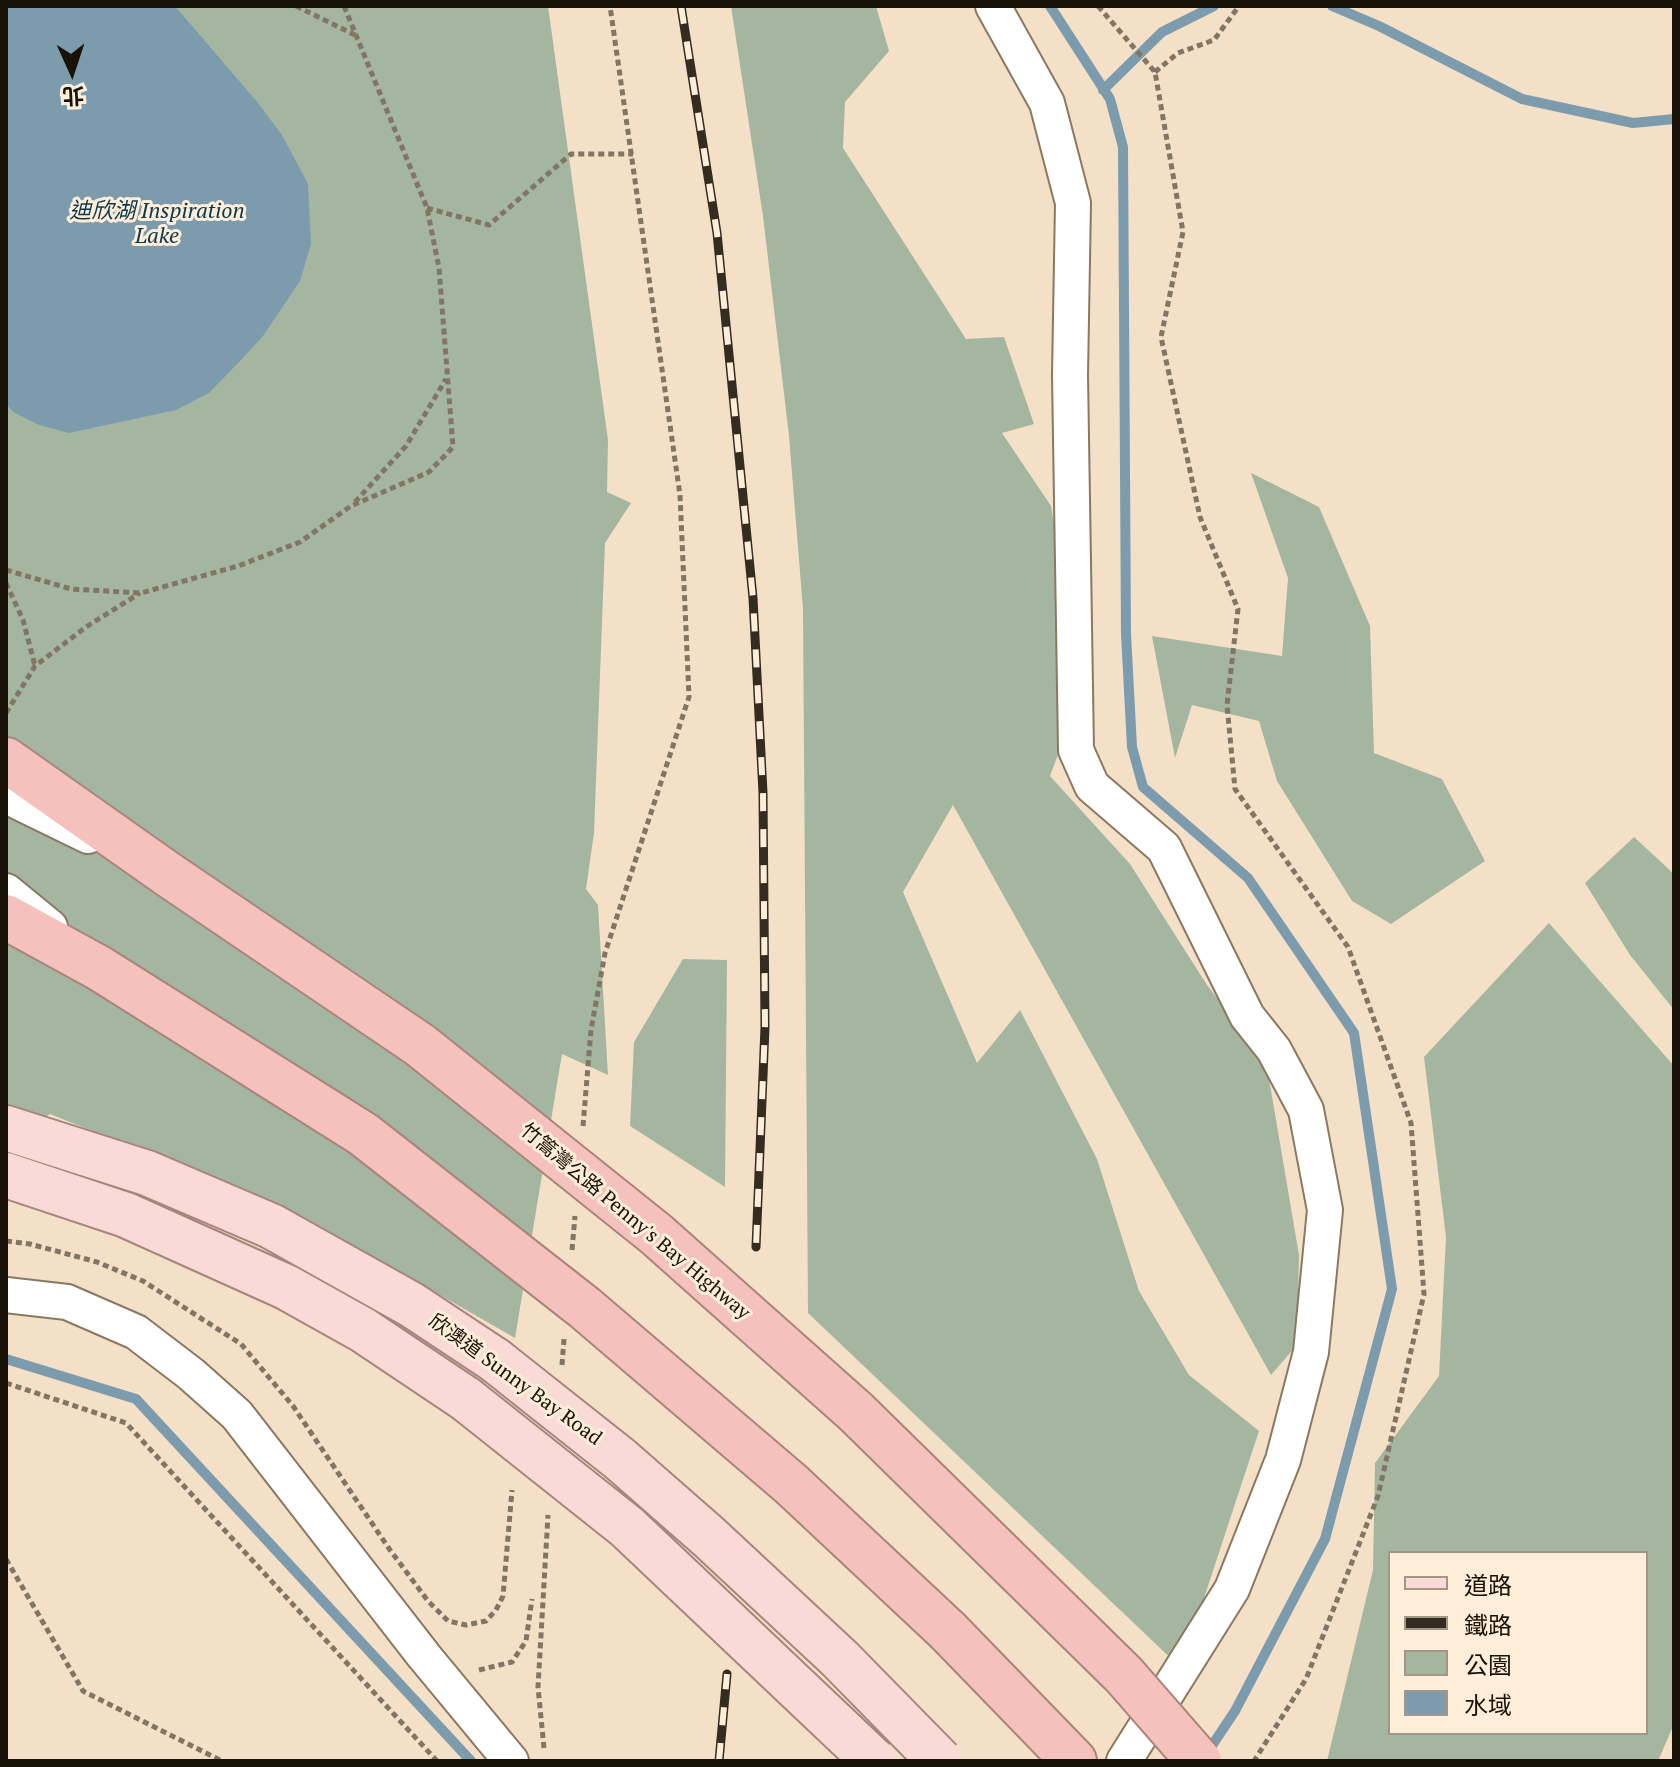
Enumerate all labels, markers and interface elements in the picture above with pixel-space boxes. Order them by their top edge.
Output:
north arrow [32,32,112,112]
text: 北 [62,81,85,112]
water label: 迪欣湖 Inspiration Lake [69,199,245,250]
street label: 竹篙灣公路 Penny's Bay Highway [515,1119,755,1325]
street label: 欣澳道 Sunny Bay Road [424,1309,606,1451]
legend [1388,1551,1648,1735]
text: 道路 [1464,1569,1512,1601]
text: 鐵路 [1464,1609,1512,1641]
text: 公園 [1464,1649,1512,1681]
text: 水域 [1464,1689,1512,1721]

